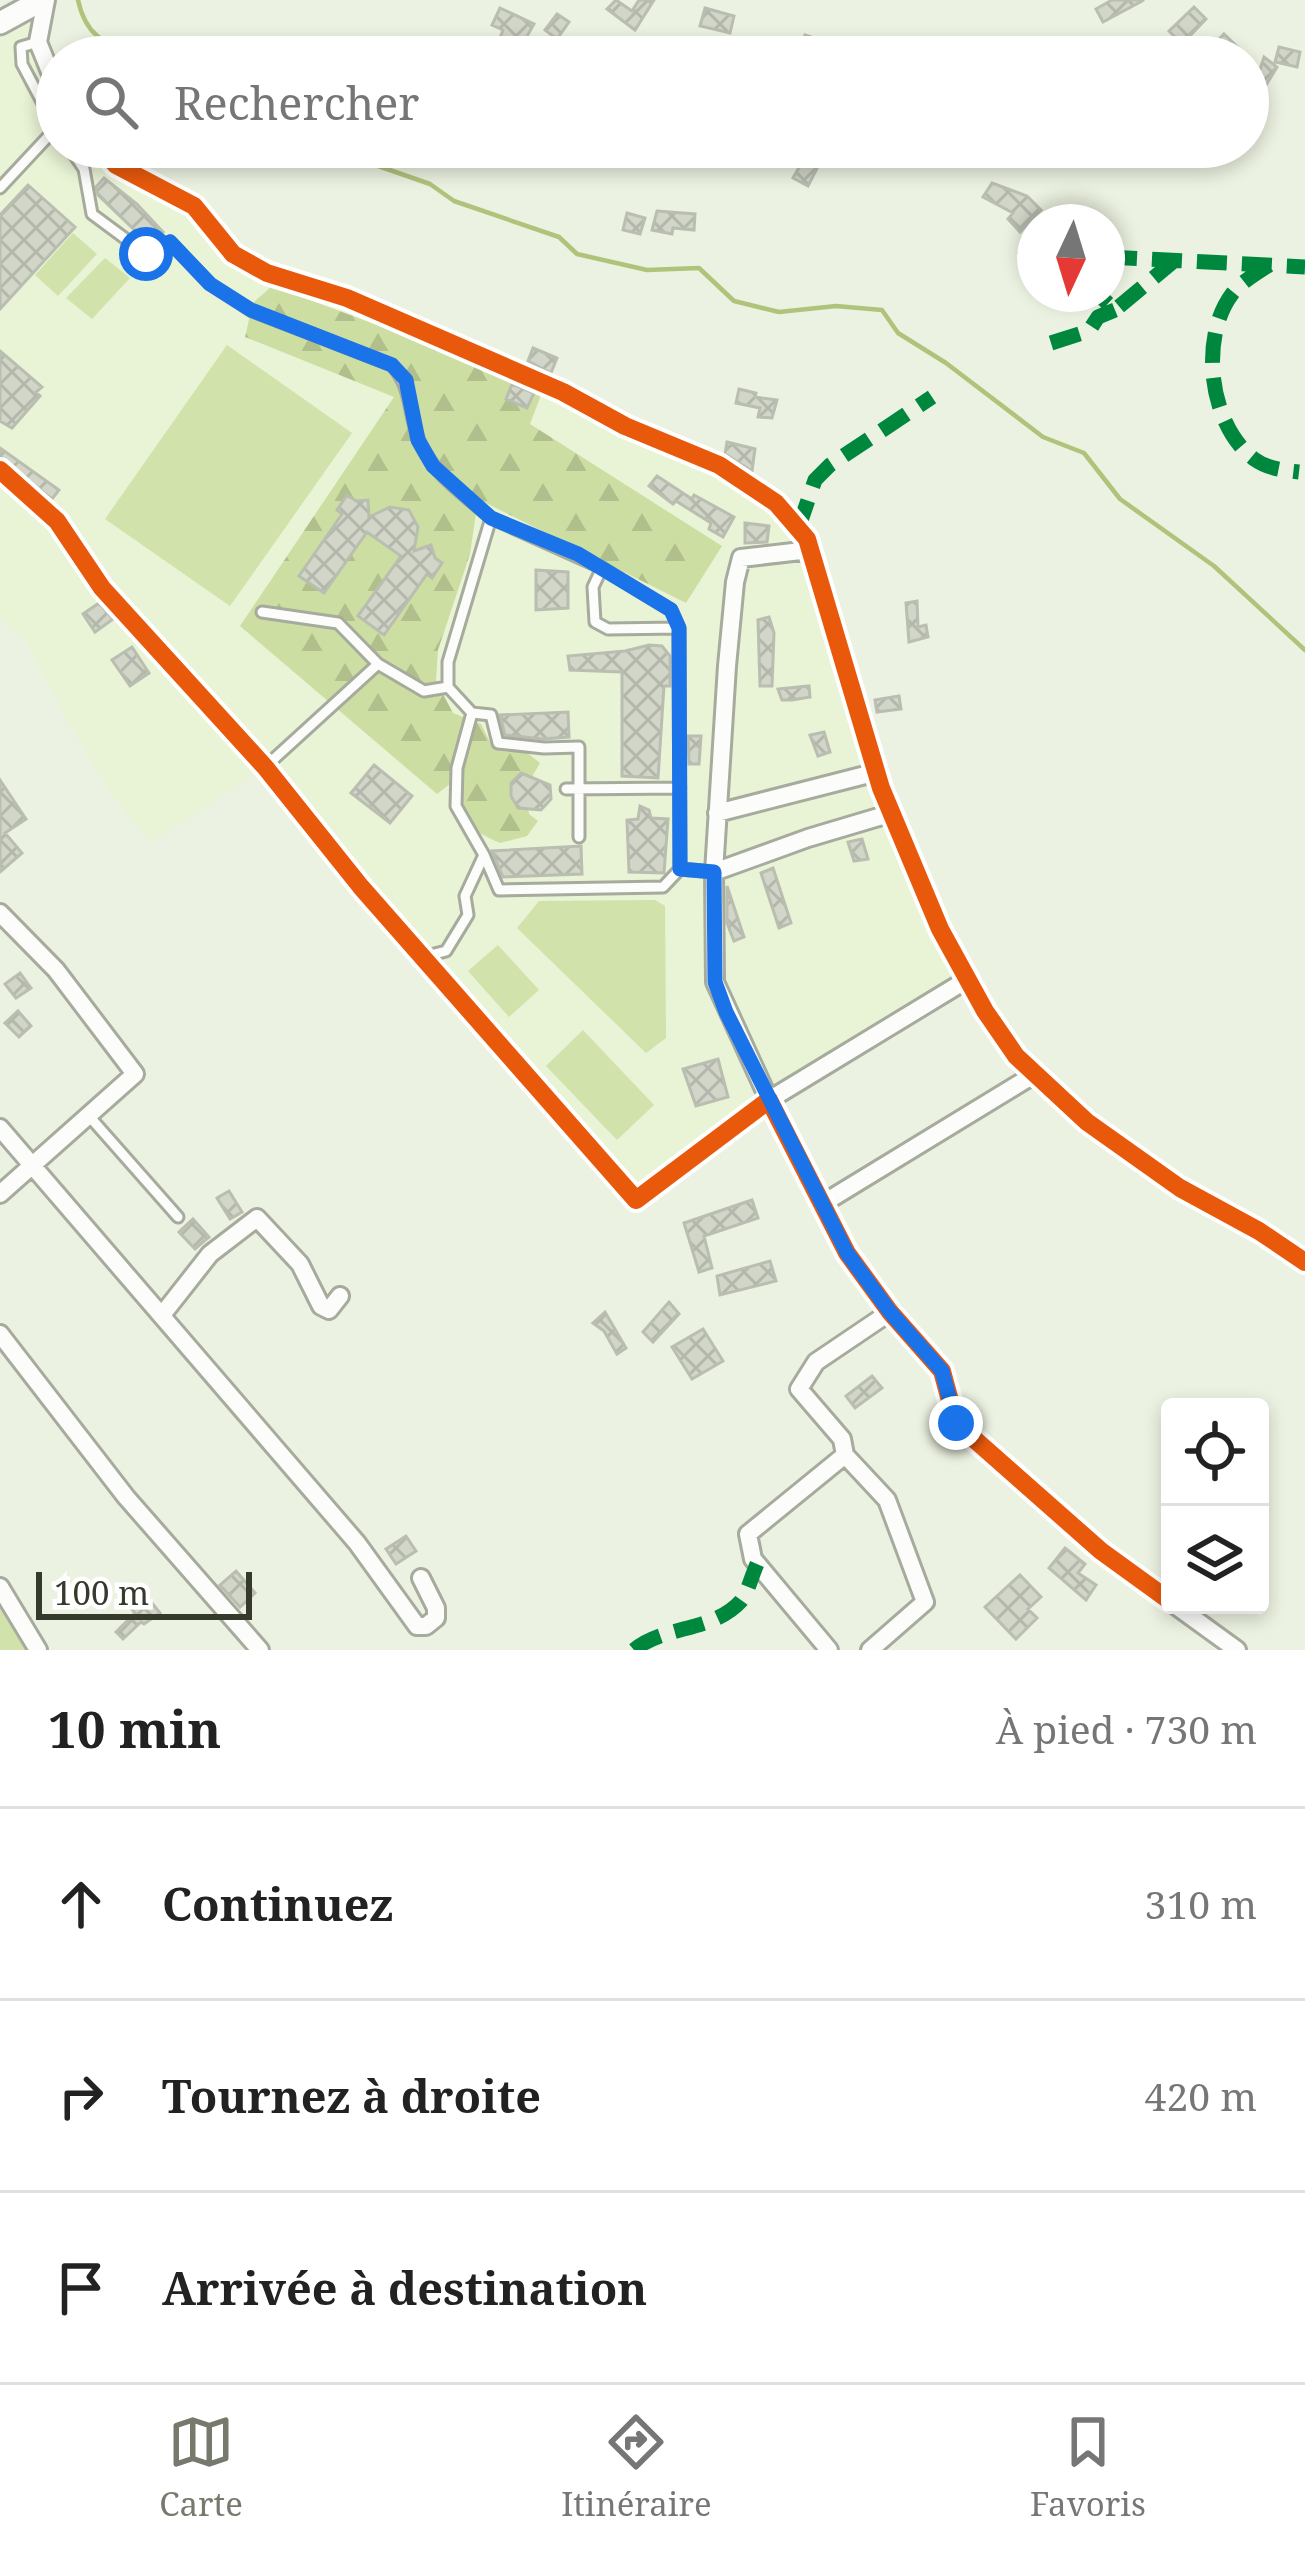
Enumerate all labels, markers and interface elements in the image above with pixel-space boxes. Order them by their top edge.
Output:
search box [36,36,1269,168]
icon: search [78,69,144,135]
text: Rechercher [174,72,420,133]
north arrow [1017,204,1125,312]
route start [119,227,173,281]
route end [929,1396,983,1450]
map controls [1161,1398,1269,1614]
button: locate [1161,1398,1269,1506]
button: layers [1161,1506,1269,1614]
scale bar [36,1566,252,1619]
text: 100 m [54,1570,149,1615]
text: 10 min [48,1693,221,1763]
text: À pied · 730 m [996,1702,1257,1755]
icon: ahead [48,1871,114,1937]
text: Continuez [162,1873,393,1934]
text: 310 m [1145,1877,1257,1930]
icon: right [48,2063,114,2129]
text: Tournez à droite [162,2065,541,2126]
text: 420 m [1145,2069,1257,2122]
icon: arrive [48,2255,114,2321]
text: Arrivée à destination [162,2257,647,2318]
tab: Carte [159,2409,243,2526]
tab: Itinéraire [561,2409,712,2526]
tab: Favoris [1030,2409,1146,2526]

